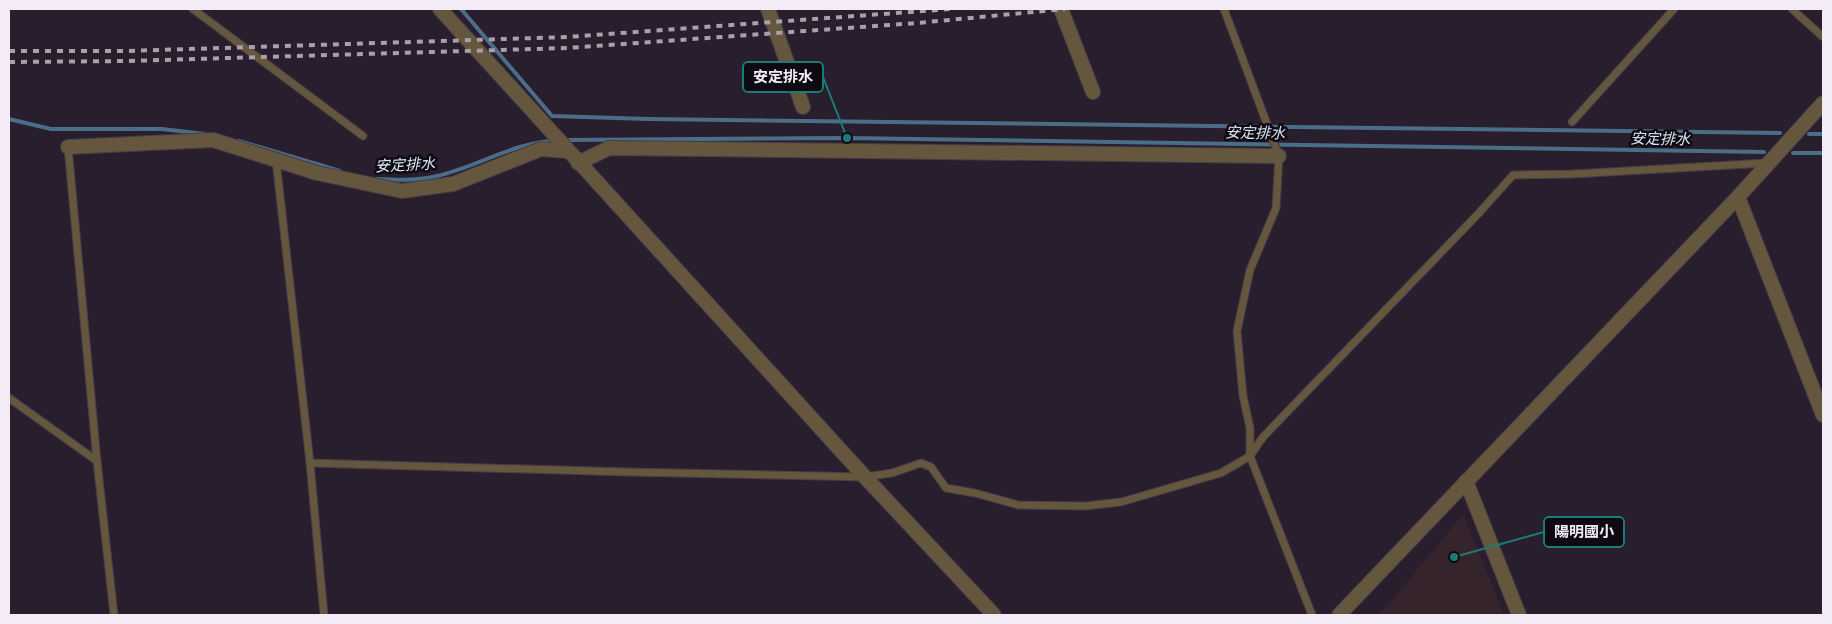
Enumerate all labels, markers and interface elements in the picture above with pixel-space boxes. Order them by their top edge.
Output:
callout: 安定排水 [743,62,823,92]
text: 安定排水 [753,68,813,86]
water label: 安定排水 [1225,123,1286,143]
water label: 安定排水 [1630,129,1691,149]
water label: 安定排水 [375,154,436,176]
callout: 陽明國小 [1544,517,1624,547]
text: 陽明國小 [1554,523,1615,541]

